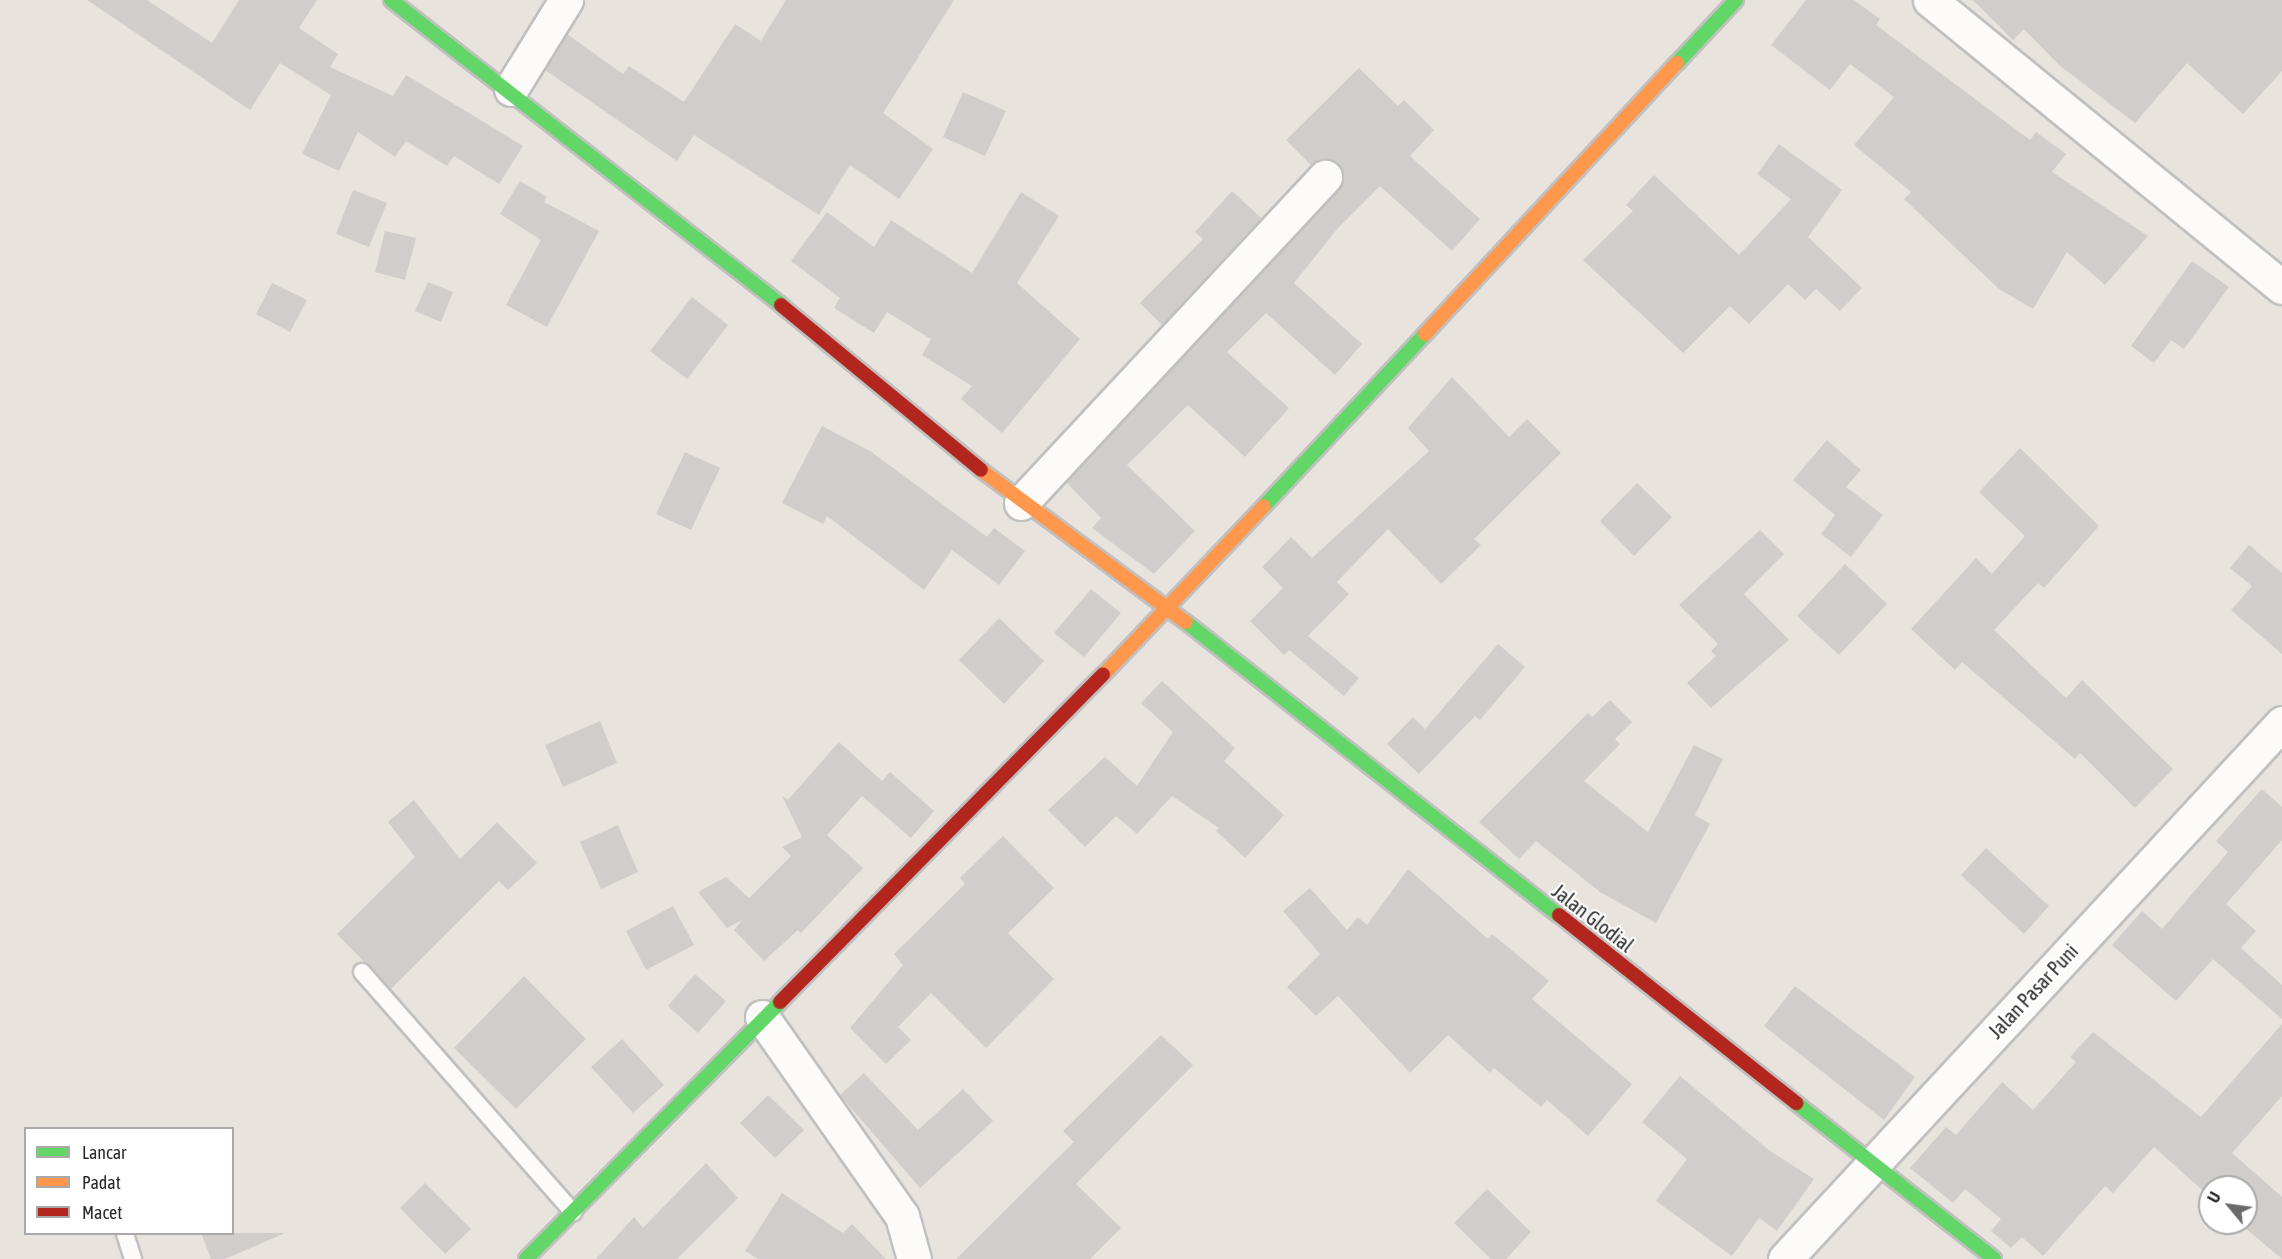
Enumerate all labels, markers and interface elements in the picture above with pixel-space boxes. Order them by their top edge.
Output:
street label: Jalan Glodial [1548,879,1638,957]
street label: Jalan Pasar Puni [1983,939,2083,1043]
legend [24,1127,234,1235]
text: Lancar [82,1142,126,1163]
text: Padat [82,1172,121,1193]
north arrow [2198,1175,2258,1235]
text: U [2204,1189,2224,1206]
text: Macet [82,1202,122,1223]

